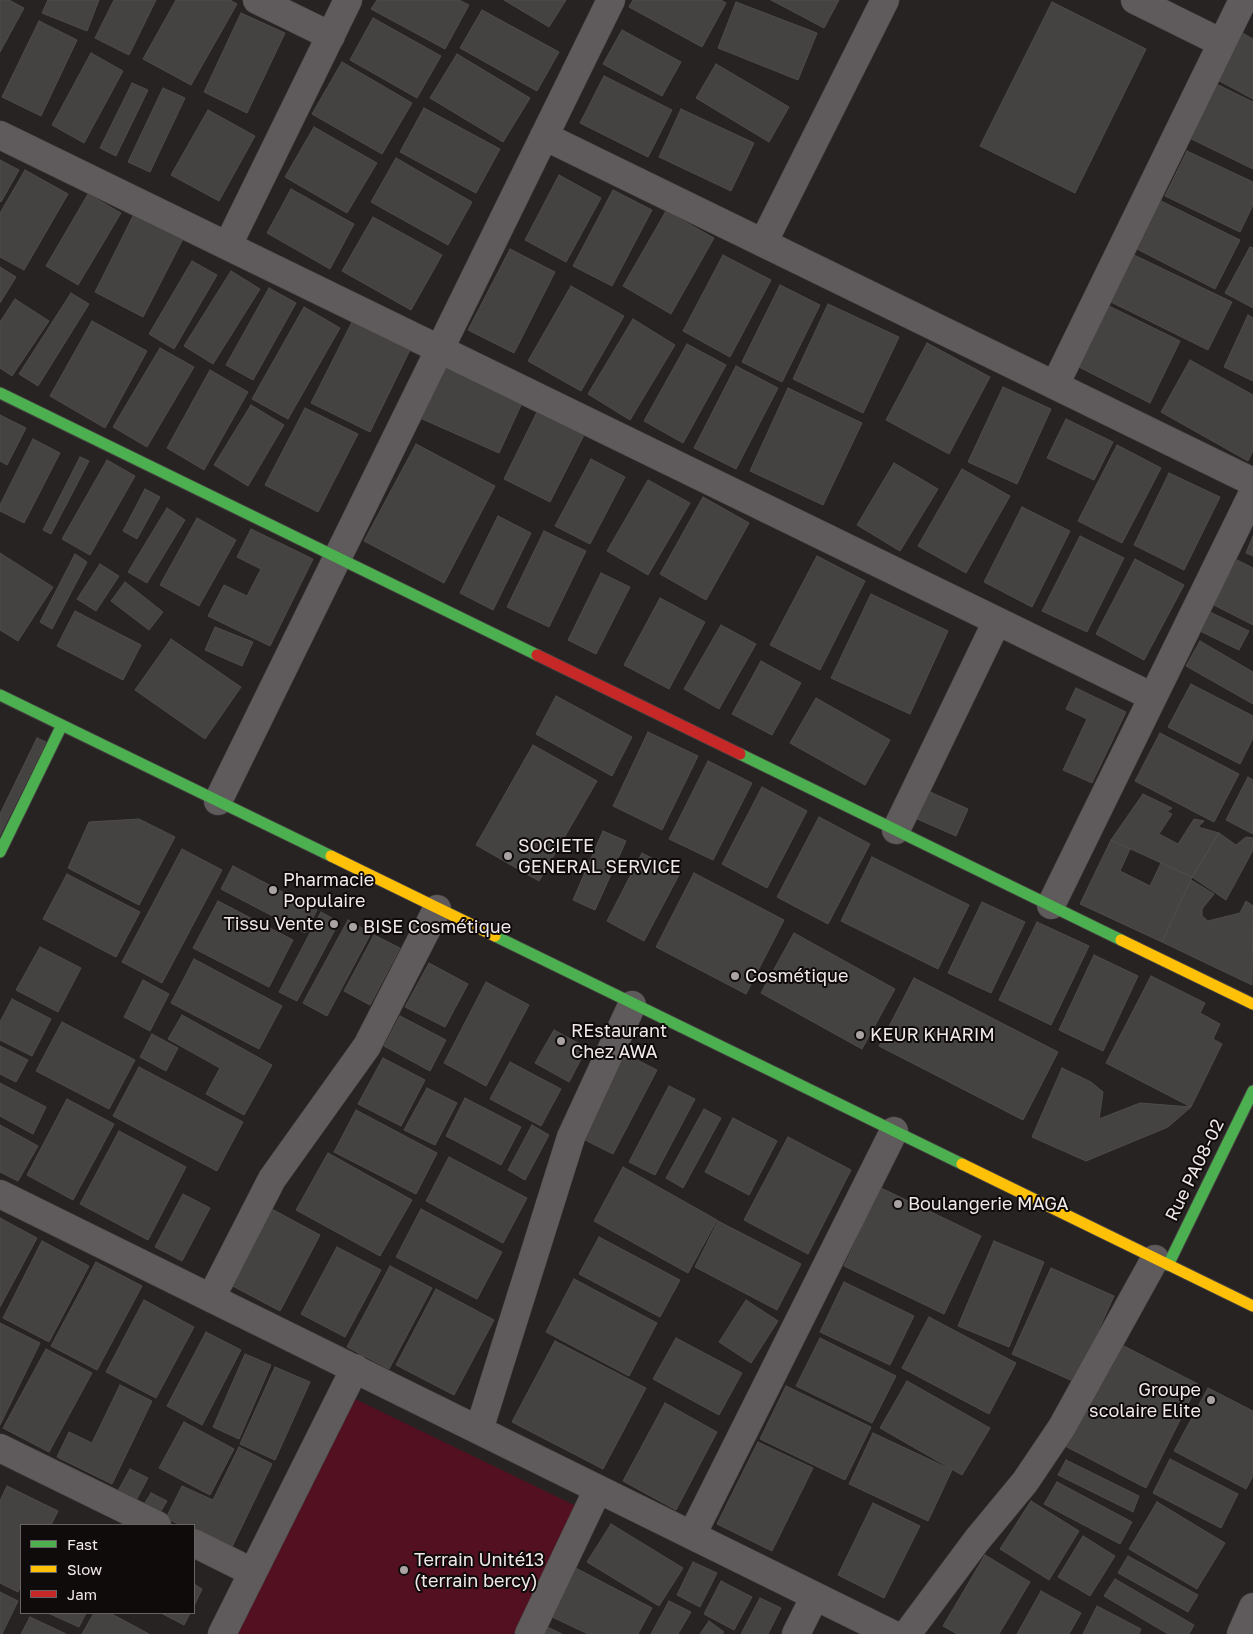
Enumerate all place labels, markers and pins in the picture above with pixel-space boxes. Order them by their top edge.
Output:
place label: SOCIETE GENERAL SERVICE [518,835,681,878]
marker: SOCIETE GENERAL SERVICE [502,850,514,862]
place label: Pharmacie Populaire [283,869,374,912]
marker: Pharmacie Populaire [267,884,279,896]
place label: Tissu Vente [224,913,324,935]
place label: BISE Cosmétique [363,916,511,938]
marker: Tissu Vente [328,918,340,930]
marker: BISE Cosmétique [347,921,359,933]
place label: Cosmétique [745,965,848,987]
marker: Cosmétique [729,970,741,982]
place label: REstaurant Chez AWA [571,1020,667,1062]
place label: KEUR KHARIM [870,1024,995,1046]
marker: KEUR KHARIM [854,1029,866,1041]
marker: REstaurant Chez AWA [555,1035,567,1047]
place label: Boulangerie MAGA [908,1193,1069,1215]
marker: Boulangerie MAGA [892,1198,904,1210]
place label: Groupe scolaire Elite [1089,1379,1201,1422]
marker: Groupe scolaire Elite [1205,1394,1217,1406]
place label: Terrain Unité13 (terrain bercy) [414,1549,544,1592]
marker: Terrain Unité13 (terrain bercy) [398,1564,410,1576]

